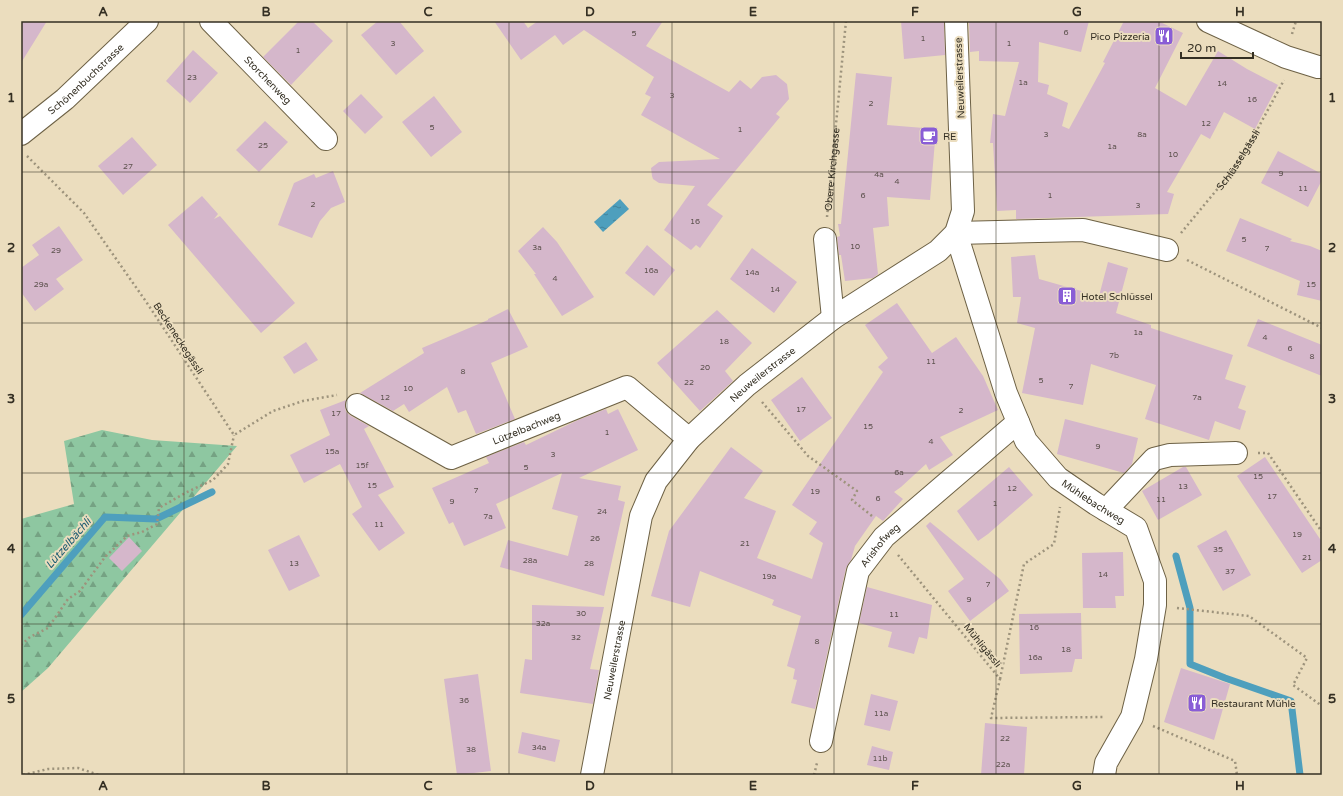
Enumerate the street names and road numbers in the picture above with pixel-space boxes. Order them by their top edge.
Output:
street label: Neuweilerstrasse [953,37,967,119]
street label: Schönenbuchstrasse [46,41,127,117]
street label: Storchenweg [241,54,294,107]
street label: Obere Kirchgasse [823,127,843,211]
street label: Schlüsselgässli [1214,127,1263,193]
street label: Beckeneckegässli [150,300,206,377]
street label: Neuweilerstrasse [728,344,798,405]
street label: Lützelbachweg [491,410,562,448]
street label: Mühlebachweg [1059,477,1127,527]
street label: Arishofweg [858,521,903,570]
street label: Neuweilerstrasse [601,619,628,701]
street label: Mühligässli [961,621,1004,670]

